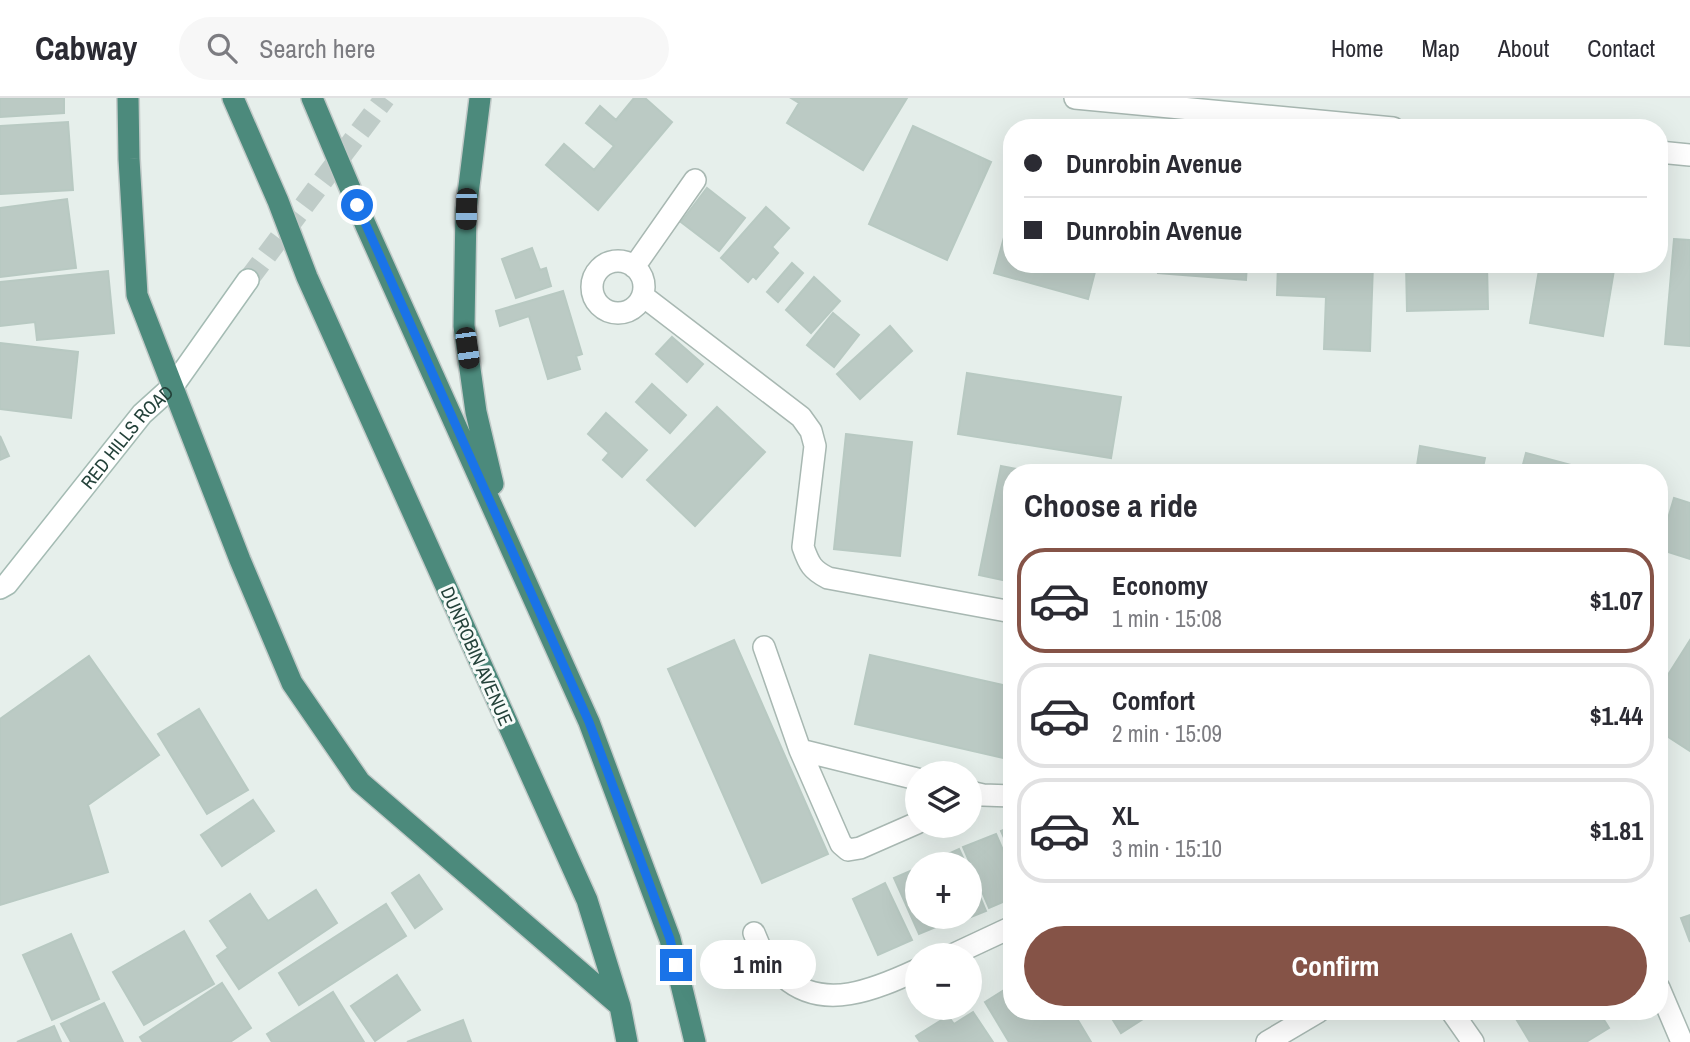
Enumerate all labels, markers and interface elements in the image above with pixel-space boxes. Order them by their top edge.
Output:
search box [179,17,669,80]
text: Cabway [35,26,137,70]
icon: search [203,29,241,67]
text: Search here [259,31,375,66]
text: Home [1331,32,1383,64]
text: Map [1421,32,1460,64]
text: About [1498,32,1549,64]
text: Contact [1587,32,1655,64]
text: Dunrobin Avenue [1066,146,1242,181]
car [456,188,477,230]
route start [341,189,373,221]
text: Dunrobin Avenue [1066,213,1242,248]
car [454,326,481,370]
street label: RED HILLS ROAD [75,379,179,494]
text: Choose a ride [1024,484,1198,527]
text: Economy [1112,568,1208,603]
icon: car [1028,569,1091,632]
street label: DUNROBIN AVENUE [435,582,519,730]
text: $1.07 [1590,583,1643,618]
text: 1 min · 15:08 [1112,603,1222,634]
text: Comfort [1112,683,1195,718]
icon: car [1028,684,1091,747]
text: $1.44 [1590,698,1643,733]
text: 2 min · 15:09 [1112,718,1222,749]
map controls [905,761,982,1020]
button: layers [905,761,982,838]
text: XL [1112,798,1139,833]
icon: car [1028,799,1091,862]
text: $1.81 [1590,813,1643,848]
text: 3 min · 15:10 [1112,833,1222,864]
button: + [905,852,982,929]
button: Confirm [1024,926,1647,1006]
callout: 1 min [700,940,816,990]
button: − [905,943,982,1020]
route end [660,949,692,981]
text: 1 min [733,949,783,980]

